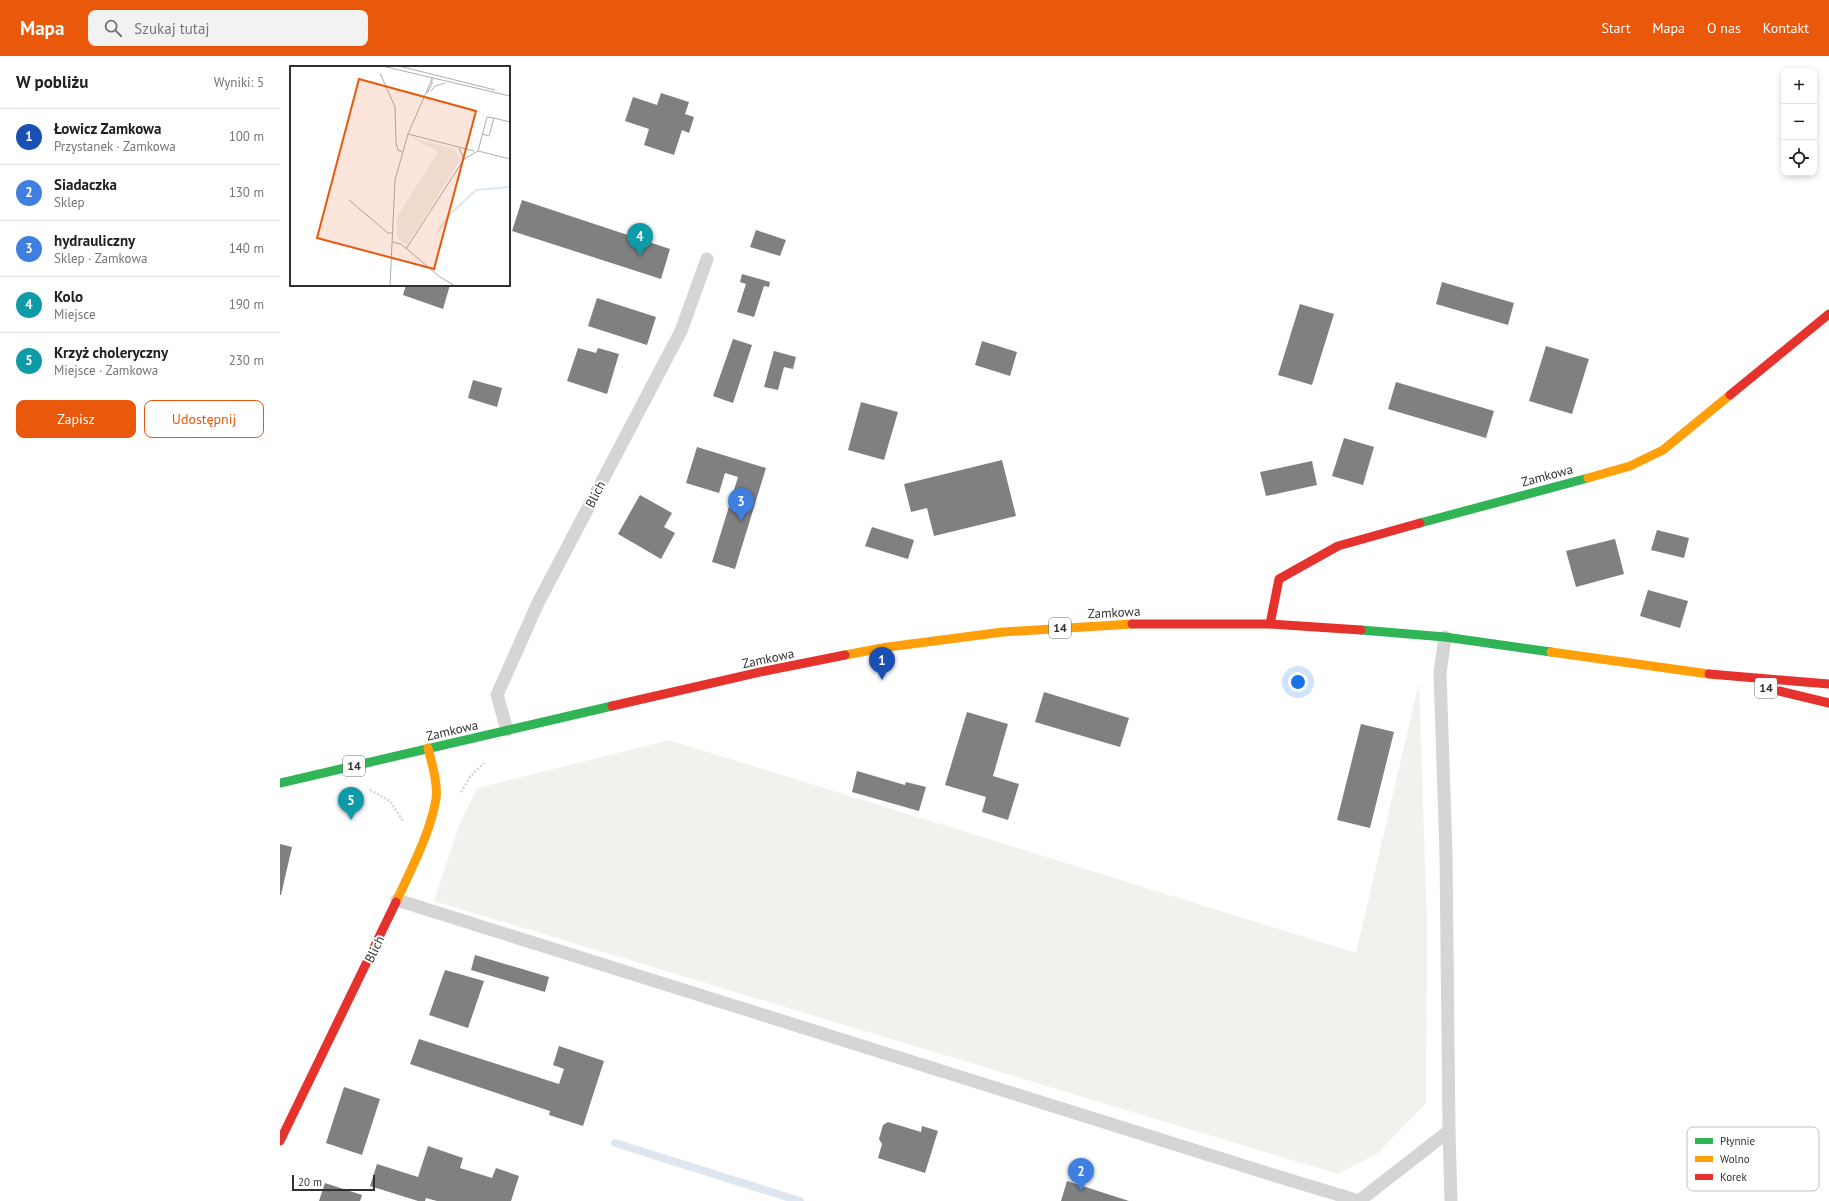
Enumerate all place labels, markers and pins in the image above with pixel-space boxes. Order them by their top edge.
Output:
pin: 4 [627,223,653,256]
pin: 3 [728,488,754,521]
pin: 1 [869,647,895,680]
pin: 5 [338,787,364,820]
pin: 2 [1068,1158,1094,1191]

